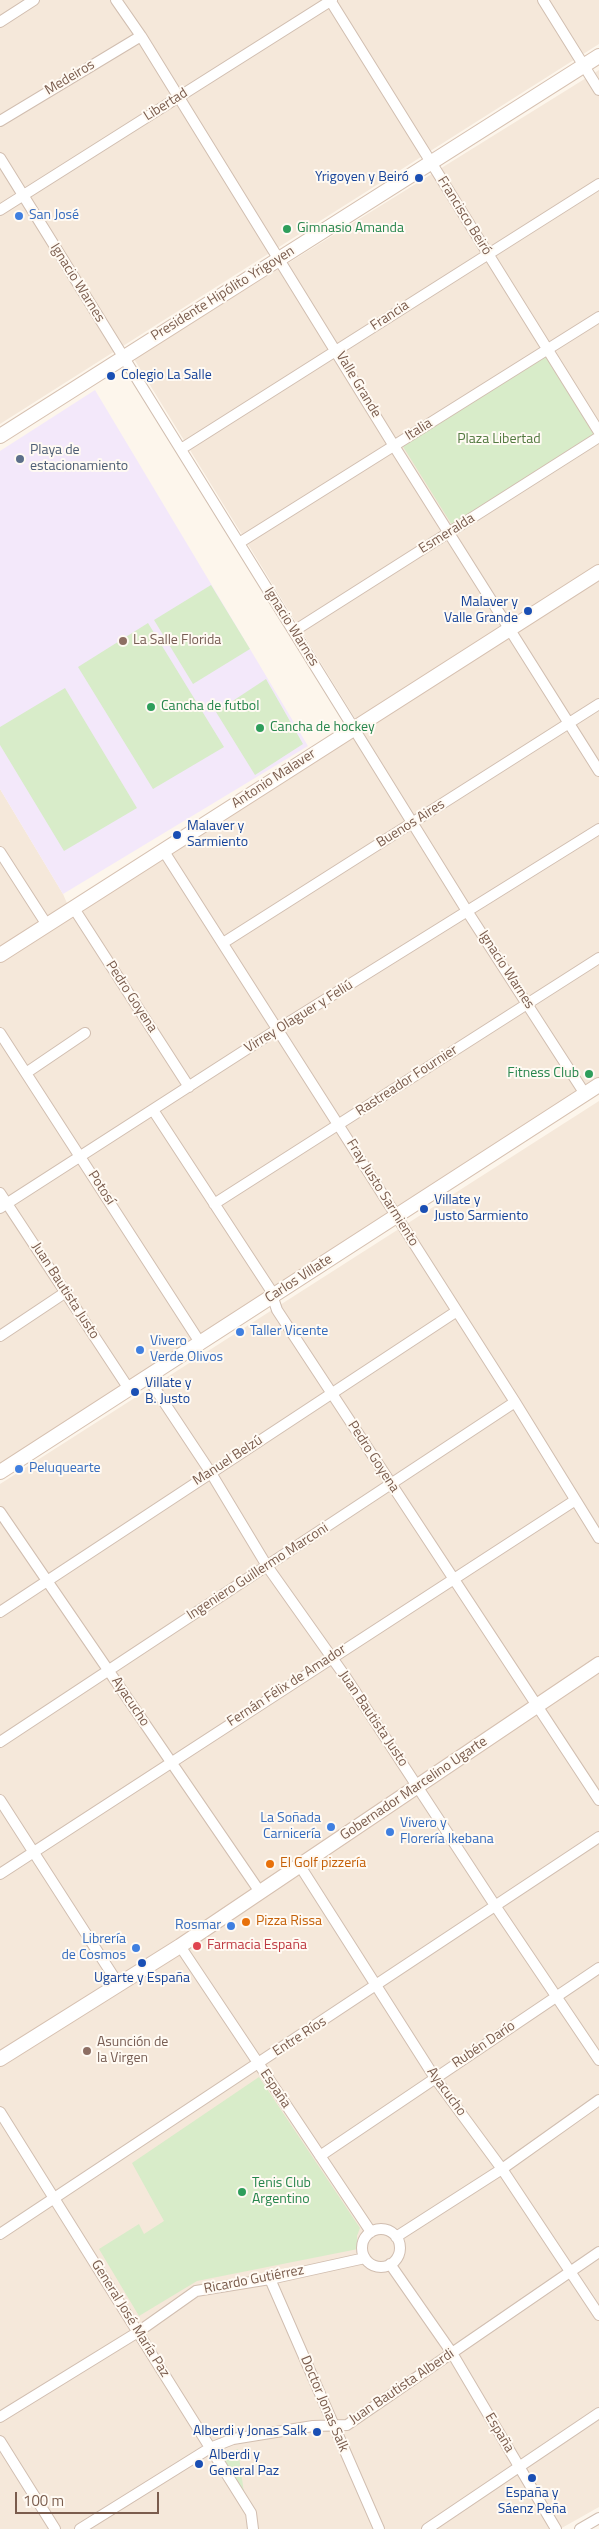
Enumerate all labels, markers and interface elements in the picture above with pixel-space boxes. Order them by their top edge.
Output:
street label: Medeiros [42,57,98,99]
street label: Libertad [141,85,191,125]
place label: Yrigoyen y Beiró [315,170,409,186]
marker: Yrigoyen y Beiró [413,172,425,184]
street label: Francisco Beiró [433,174,495,258]
place label: San José [29,208,79,224]
marker: San José [13,210,25,222]
place label: Gimnasio Amanda [297,221,404,237]
marker: Gimnasio Amanda [281,223,293,235]
street label: Ignacio Warnes [46,240,108,326]
street label: Presidente Hipólito Yrigoyen [148,243,298,345]
street label: Francia [368,297,412,335]
street label: Valle Grande [332,349,384,421]
place label: Colegio La Salle [121,368,212,384]
marker: Colegio La Salle [105,370,117,382]
street label: Italia [402,415,436,445]
park label: Plaza Libertad [457,432,541,448]
place label: Playa de estacionamiento [30,443,128,476]
marker: Playa de estacionamiento [14,453,26,465]
street label: Esmeralda [416,510,478,558]
street label: Ignacio Warnes [260,584,322,670]
place label: Malaver y Valle Grande [444,595,518,628]
marker: Malaver y Valle Grande [522,605,534,617]
place label: La Salle Florida [133,633,221,649]
marker: La Salle Florida [117,635,129,647]
place label: Cancha de futbol [161,699,259,715]
marker: Cancha de futbol [145,701,157,713]
place label: Cancha de hockey [270,720,375,736]
marker: Cancha de hockey [254,722,266,734]
street label: Antonio Malaver [229,746,319,812]
street label: Buenos Aires [374,796,448,852]
place label: Malaver y Sarmiento [187,819,248,852]
marker: Malaver y Sarmiento [171,829,183,841]
street label: Ignacio Warnes [474,928,538,1012]
street label: Pedro Goyena [102,958,160,1036]
street label: Virrey Olaguer y Feliú [242,977,356,1057]
street label: Rastreador Fournier [353,1042,461,1120]
place label: Fitness Club [507,1066,579,1082]
marker: Fitness Club [583,1068,595,1080]
street label: Fray Justo Sarmiento [342,1136,422,1250]
street label: Potosí [84,1168,118,1208]
place label: Villate y Justo Sarmiento [434,1193,528,1226]
marker: Villate y Justo Sarmiento [418,1203,430,1215]
street label: Juan Bautista Justo [27,1239,103,1343]
street label: Carlos Villate [262,1251,336,1307]
place label: Taller Vicente [250,1324,328,1340]
marker: Taller Vicente [234,1326,246,1338]
place label: Vivero Verde Olivos [150,1334,223,1366]
marker: Vivero Verde Olivos [134,1344,146,1356]
place label: Villate y B. Justo [145,1376,192,1408]
marker: Villate y B. Justo [129,1386,141,1398]
street label: Pedro Goyena [344,1418,402,1496]
street label: Manuel Belzú [190,1432,266,1490]
place label: Peluquearte [29,1461,101,1477]
marker: Peluquearte [13,1463,25,1475]
street label: Ingeniero Guillermo Marconi [184,1520,332,1624]
street label: Fernán Félix de Amador [224,1641,350,1731]
street label: Juan Bautista Justo [335,1668,411,1770]
street label: Ayacucho [107,1674,153,1730]
street label: Gobernador Marcelino Ugarte [337,1734,491,1844]
place label: La Soñada Carnicería [260,1811,321,1844]
place label: Vivero y Florería Ikebana [400,1816,494,1848]
marker: La Soñada Carnicería [325,1821,337,1833]
marker: Vivero y Florería Ikebana [384,1826,396,1838]
place label: El Golf pizzería [280,1856,366,1872]
marker: El Golf pizzería [264,1858,276,1870]
place label: Pizza Rissa [256,1914,322,1930]
marker: Pizza Rissa [240,1916,252,1928]
place label: Rosmar [175,1918,221,1934]
marker: Rosmar [225,1920,237,1932]
place label: Librería de Cosmos [61,1932,126,1964]
place label: Farmacia España [207,1938,307,1954]
marker: Farmacia España [191,1940,203,1952]
marker: Librería de Cosmos [130,1942,142,1954]
marker: Ugarte y España [136,1957,148,1969]
place label: Ugarte y España [94,1971,190,1987]
street label: Entre Ríos [270,2013,330,2061]
street label: Rubén Darío [449,2018,519,2072]
place label: Asunción de la Virgen [97,2035,168,2068]
marker: Asunción de la Virgen [81,2045,93,2057]
street label: Ayacucho [423,2064,469,2120]
street label: España [256,2066,294,2112]
place label: Tenis Club Argentino [252,2176,311,2208]
marker: Tenis Club Argentino [236,2186,248,2198]
street label: General José María Paz [87,2257,173,2381]
street label: Ricardo Gutiérrez [203,2262,305,2298]
street label: Juan Bautista Alberdi [346,2346,458,2428]
street label: Doctor Jonas Salk [296,2353,352,2455]
street label: España [481,2410,517,2456]
place label: Alberdi y Jonas Salk [193,2424,307,2440]
marker: Alberdi y Jonas Salk [311,2426,323,2438]
place label: Alberdi y General Paz [209,2448,279,2480]
marker: Alberdi y General Paz [193,2458,205,2470]
marker: España y Sáenz Peña [526,2472,538,2484]
scale bar [18,2482,161,2514]
place label: España y Sáenz Peña [498,2486,566,2518]
text: 100 m [23,2489,64,2512]

